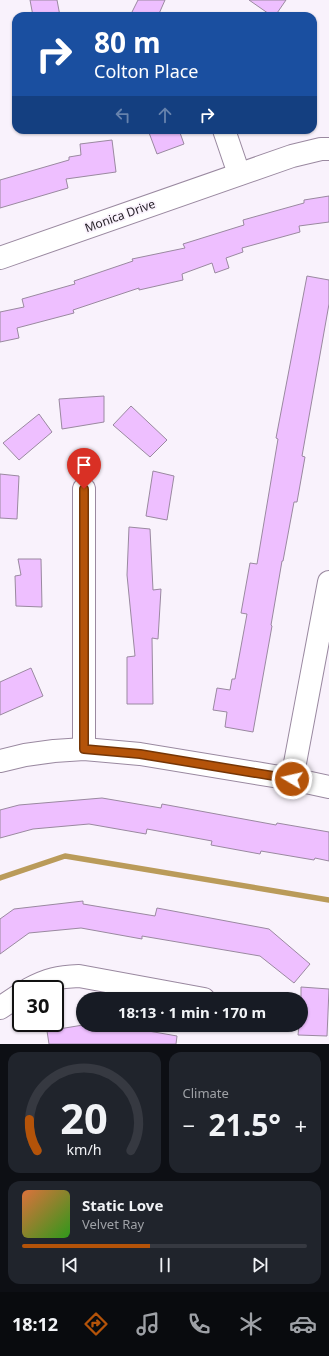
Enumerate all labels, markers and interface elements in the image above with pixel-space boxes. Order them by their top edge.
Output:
text: 80 m [94,23,161,61]
icon: right [28,28,80,80]
text: Colton Place [94,59,199,83]
icon: left [112,104,134,126]
icon: ahead [154,104,176,126]
icon: right [196,104,218,126]
street label: Monica Drive [82,195,158,236]
pin [67,448,101,489]
icon: arrive [73,454,95,476]
position arrow [271,758,313,800]
speed limit sign: 30 [12,980,64,1032]
text: 18:13 · 1 min · 170 m [118,1002,266,1022]
text: Climate [183,1084,229,1102]
text: 20 [60,1089,108,1145]
text: 21.5° [208,1104,281,1145]
text: − [183,1110,195,1140]
text: + [294,1110,307,1140]
text: km/h [67,1139,102,1158]
text: Static Love [82,1195,163,1215]
text: Velvet Ray [82,1215,144,1233]
icon: previous [59,1254,81,1276]
icon: pause [154,1254,176,1276]
icon: next [249,1254,271,1276]
icon: directions [82,1310,110,1338]
icon: music [134,1310,162,1338]
icon: phone [185,1310,213,1338]
icon: climate [237,1310,265,1338]
icon: car [289,1310,317,1338]
text: 18:12 [12,1312,58,1336]

